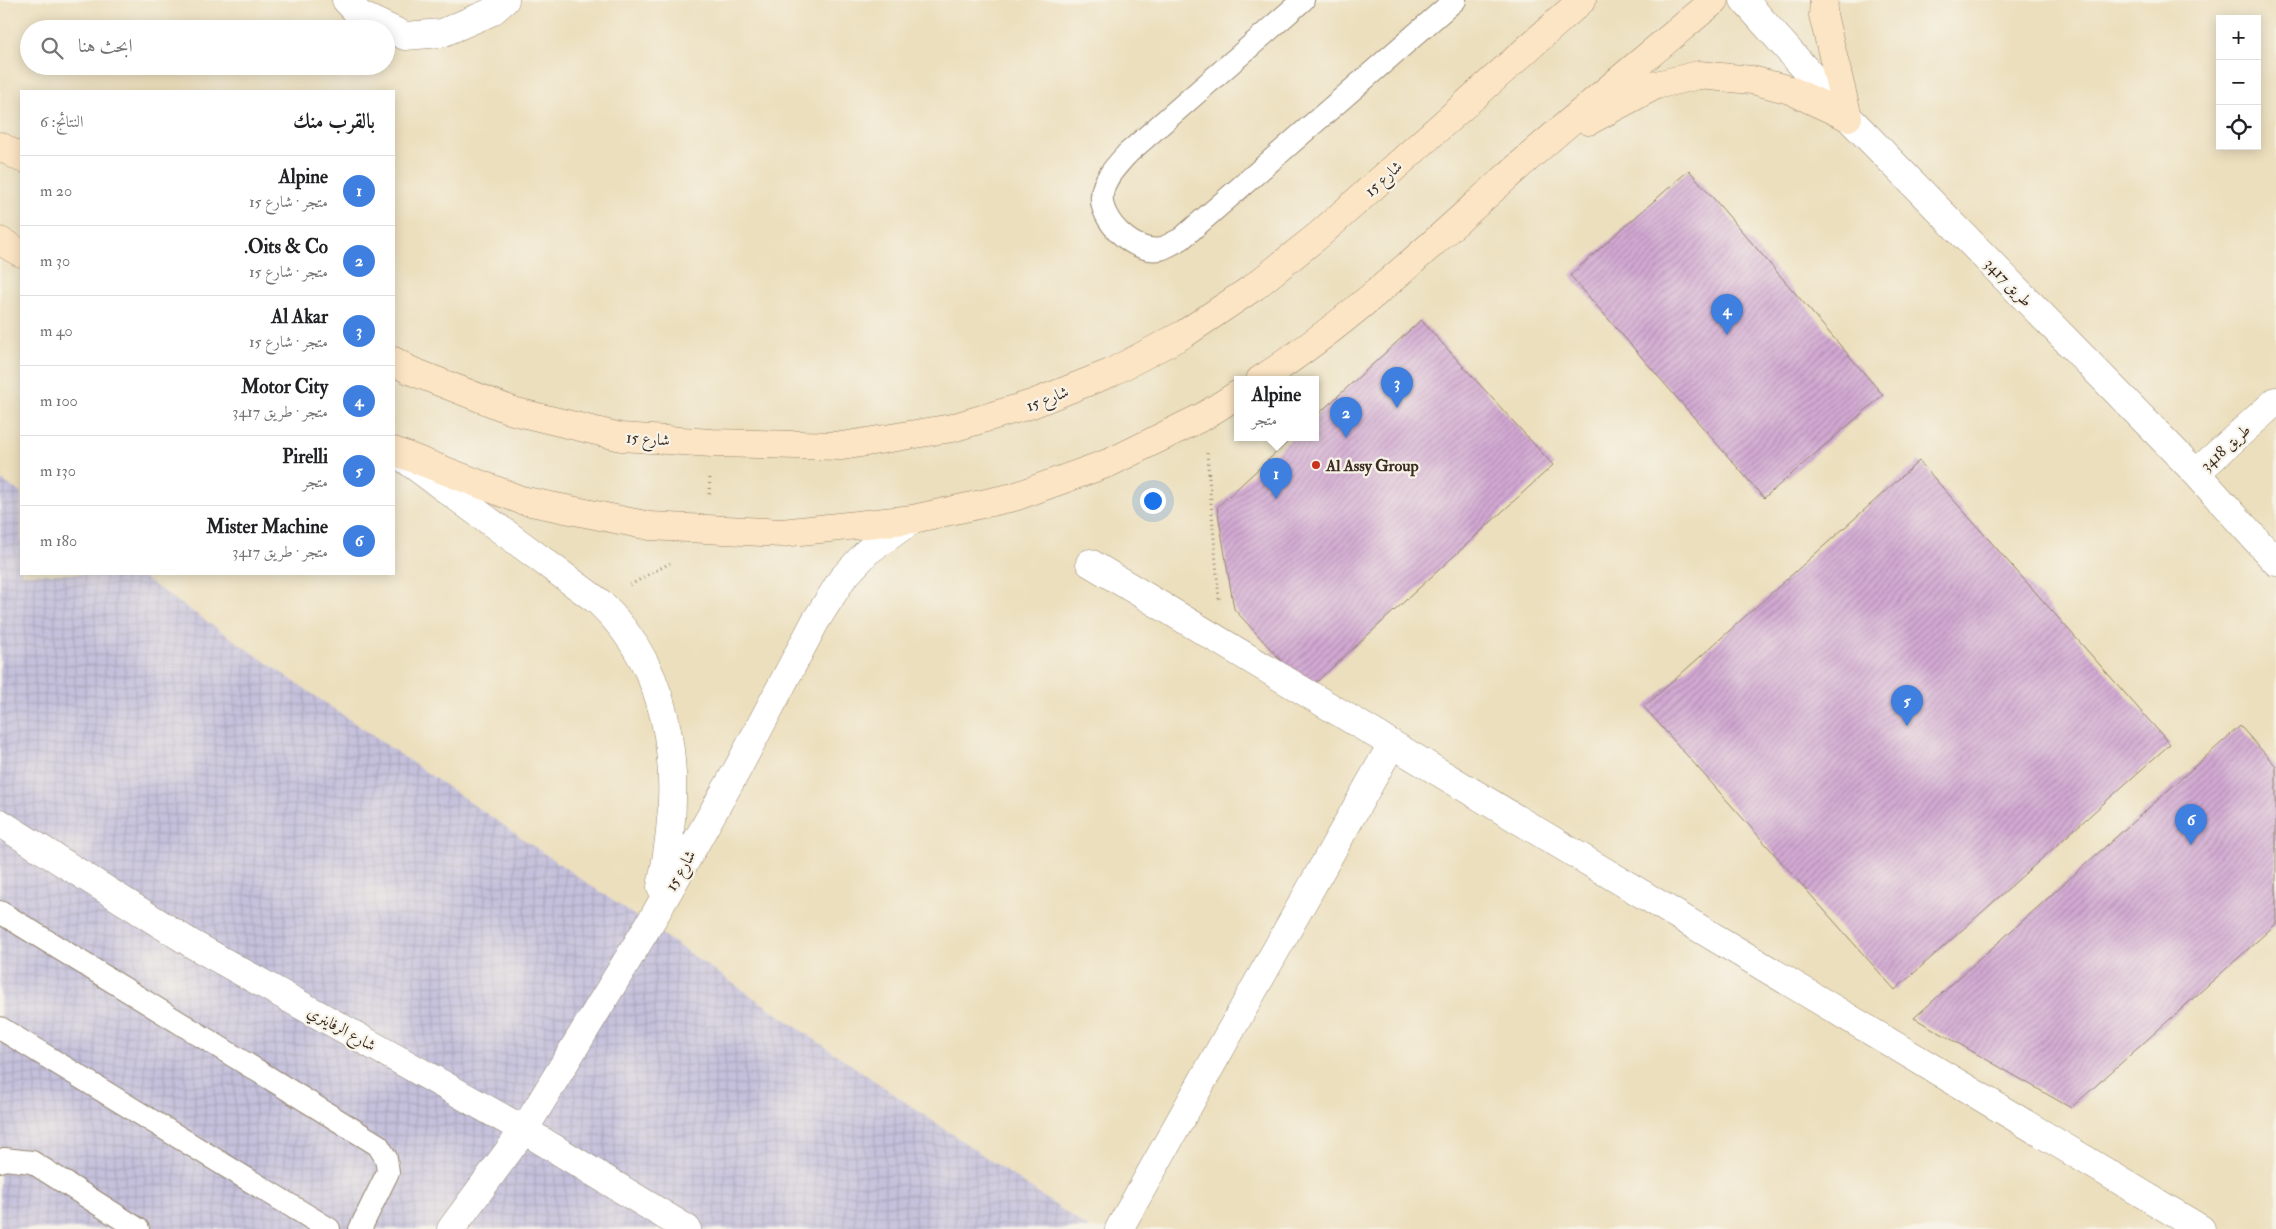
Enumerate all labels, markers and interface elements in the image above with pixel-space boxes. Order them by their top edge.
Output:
map controls [2216,15,2261,150]
button: + [2216,15,2261,60]
search box [20,20,395,75]
icon: search [38,34,66,62]
text: ابحث هنا [78,34,133,58]
button: − [2216,60,2261,105]
button: locate [2216,105,2261,150]
text: بالقرب منك [293,108,375,135]
text: النتائج: 6 [40,112,84,132]
street label: شارع 15 [1361,157,1409,203]
text: Alpine [279,165,328,189]
text: 20 m [40,181,72,201]
text: 1 [356,181,362,201]
text: متجر · شارع 15 [249,192,328,212]
text: Oits & Co. [244,235,328,259]
text: 30 m [40,251,70,271]
text: 2 [355,251,363,271]
street label: طريق 3417 [1980,254,2036,311]
text: متجر · شارع 15 [249,262,328,282]
pin: 4 [1711,294,1743,335]
text: Al Akar [271,305,328,329]
text: 40 m [40,321,73,341]
text: 3 [356,321,362,341]
text: متجر · شارع 15 [249,332,328,352]
pin: 3 [1381,367,1413,408]
text: Motor City [241,375,328,399]
popup [1234,376,1319,441]
street label: شارع 15 [1023,382,1072,419]
text: Alpine [1252,383,1301,407]
text: 100 m [40,391,78,411]
text: 4 [355,391,363,411]
pin: 2 [1330,397,1362,438]
text: متجر · طريق 3417 [232,402,328,422]
text: متجر [1252,410,1277,430]
street label: طريق 3418 [2196,420,2255,475]
street label: شارع 15 [625,427,671,453]
text: Pirelli [282,445,328,469]
place label: Al Assy Group [1325,456,1419,477]
pin: 1 [1260,458,1292,499]
marker: Al Assy Group [1310,459,1322,471]
text: 130 m [40,461,76,481]
text: 5 [355,461,363,481]
text: متجر [303,472,328,492]
your location [1140,488,1166,514]
text: Mister Machine [206,515,328,539]
text: 180 m [40,531,77,551]
text: 6 [355,531,363,551]
text: متجر · طريق 3417 [232,542,328,562]
pin: 5 [1891,685,1923,726]
pin: 6 [2175,804,2207,845]
street label: شارع 15 [661,847,703,896]
street label: شارع الرفاينري [302,1002,379,1058]

